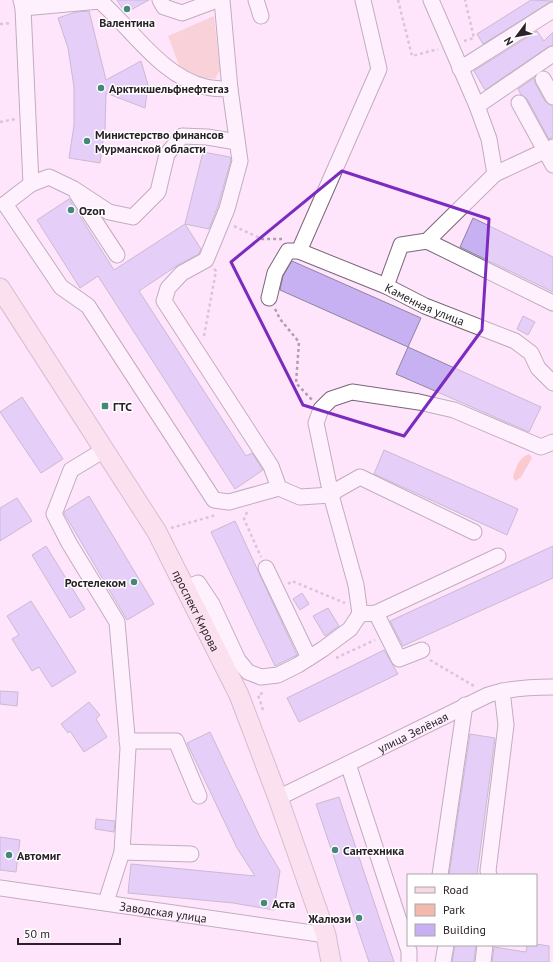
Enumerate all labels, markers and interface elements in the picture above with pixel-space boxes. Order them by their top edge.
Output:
marker: Валентина [122,4,132,14]
place label: Валентина [99,15,155,30]
north arrow [497,16,537,56]
text: N [501,35,516,48]
place label: Арктикшельфнефтегаз [109,81,229,96]
marker: Арктикшельфнефтегаз [96,83,106,93]
place label: Министерство финансов Мурманской области [95,127,224,156]
marker: Министерство финансов Мурманской области [82,136,92,146]
place label: Ozon [79,203,105,218]
marker: Ozon [66,205,76,215]
street label: Каменная улица [383,279,467,328]
place label: ГТС [113,399,132,414]
marker: ГТС [100,401,110,411]
street label: проспект Кирова [170,567,223,654]
place label: Ростелеком [65,575,126,590]
marker: Ростелеком [129,577,139,587]
street label: улица Зелёная [375,708,450,756]
place label: Сантехника [343,843,404,858]
marker: Сантехника [330,845,340,855]
place label: Автомиг [17,848,61,863]
marker: Автомиг [4,850,14,860]
legend [407,874,537,946]
text: Road [443,882,468,897]
place label: Аста [272,896,295,911]
street label: Заводская улица [119,898,208,925]
marker: Аста [259,898,269,908]
text: Park [443,902,465,917]
place label: Жалюзи [307,911,351,926]
marker: Жалюзи [354,913,364,923]
scale bar [18,920,120,946]
text: Building [443,922,486,937]
text: 50 m [24,926,50,941]

